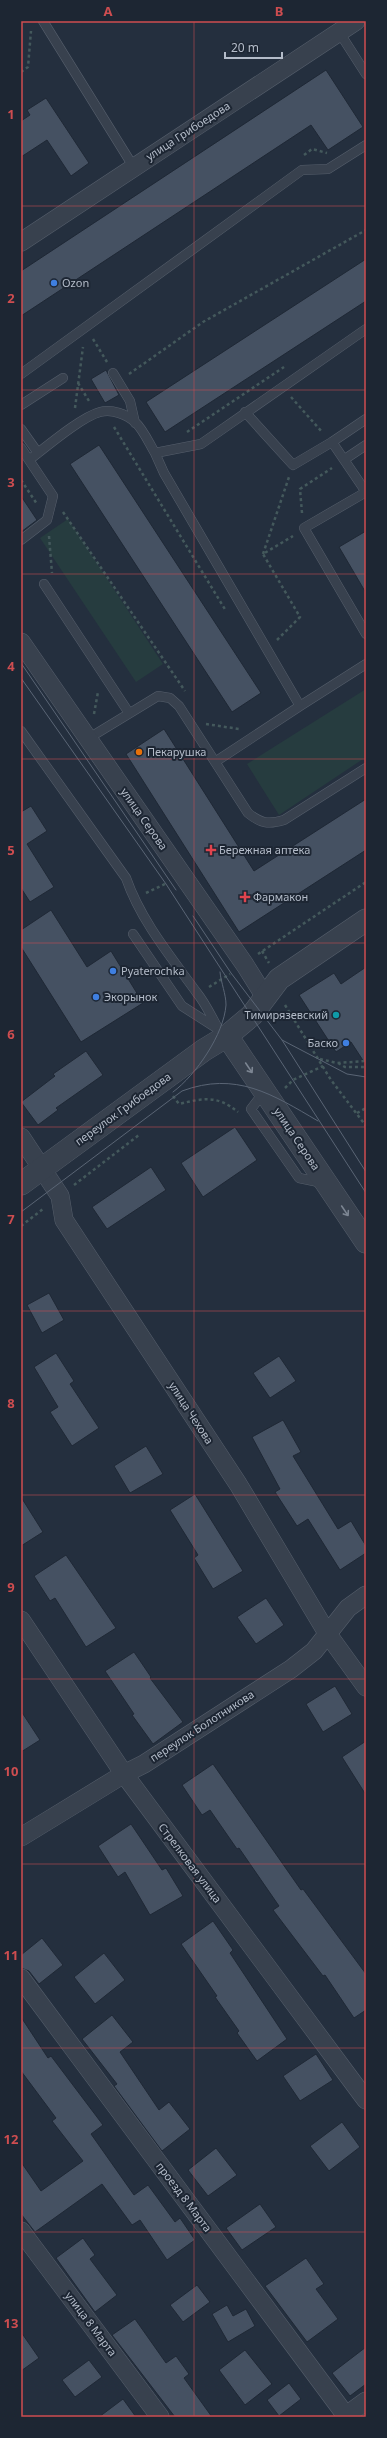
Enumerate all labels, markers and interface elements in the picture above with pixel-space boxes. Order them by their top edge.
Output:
text: A [104,2,113,20]
text: B [275,2,283,20]
scale bar [225,34,282,60]
text: 20 m [231,39,259,56]
street label: улица Грибоедова [143,98,233,163]
text: 1 [7,105,15,123]
place label: Ozon [62,275,89,290]
marker: Ozon [49,278,59,288]
text: 2 [7,289,15,307]
text: 3 [7,473,15,491]
text: 4 [7,657,15,675]
place label: Пекарушка [147,744,206,759]
marker: Пекарушка [134,747,144,757]
street label: улица Серова [117,785,171,853]
text: 5 [7,841,15,859]
place label: Бережная аптека [219,842,310,857]
marker: Бережная аптека [206,845,216,855]
place label: Фармакон [253,889,308,904]
marker: Фармакон [240,892,250,902]
place label: Pyaterochka [121,963,185,978]
marker: Pyaterochka [108,966,118,976]
place label: Экорынок [104,989,158,1004]
marker: Экорынок [91,992,101,1002]
place label: Тимирязевский [245,1007,328,1022]
marker: Тимирязевский [331,1010,341,1020]
text: 6 [7,1025,15,1043]
place label: Баско [308,1035,338,1050]
marker: Баско [341,1038,351,1048]
one-way arrow [245,1062,253,1073]
street label: переулок Грибоедова [72,1069,174,1149]
street label: улица Серова [271,1104,324,1173]
one-way arrow [341,1205,349,1216]
text: 7 [7,1210,15,1228]
street label: улица Чехова [166,1379,217,1447]
text: 8 [7,1394,15,1412]
text: 9 [7,1578,15,1596]
street label: переулок Болотникова [147,1686,257,1765]
text: 10 [4,1762,18,1780]
street label: Стрелковая улица [155,1820,225,1906]
text: 11 [4,1946,18,1964]
text: 12 [4,2130,18,2148]
street label: проезд 8 Марта [153,2159,216,2235]
street label: улица 8 Марта [62,2288,121,2359]
text: 13 [4,2314,18,2332]

